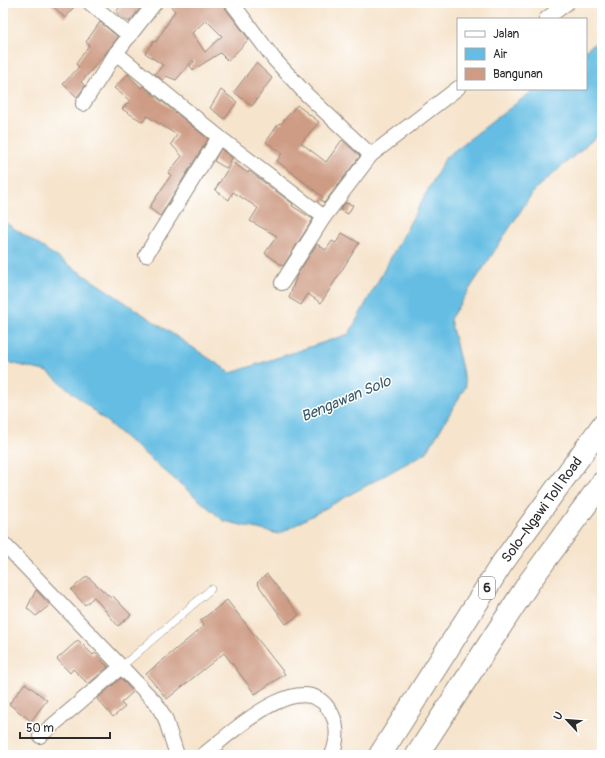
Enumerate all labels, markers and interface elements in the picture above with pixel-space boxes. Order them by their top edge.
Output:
legend [457,18,587,90]
text: Jalan [493,27,519,42]
text: Air [493,47,508,62]
text: Bangunan [493,67,543,82]
water label: Bengawan Solo [298,371,394,426]
street label: Solo–Ngawi Toll Road [497,453,585,565]
road number: 6 [479,577,495,599]
north arrow [547,700,587,740]
text: U [551,710,566,722]
scale bar [20,714,110,740]
text: 50 m [26,721,54,736]

